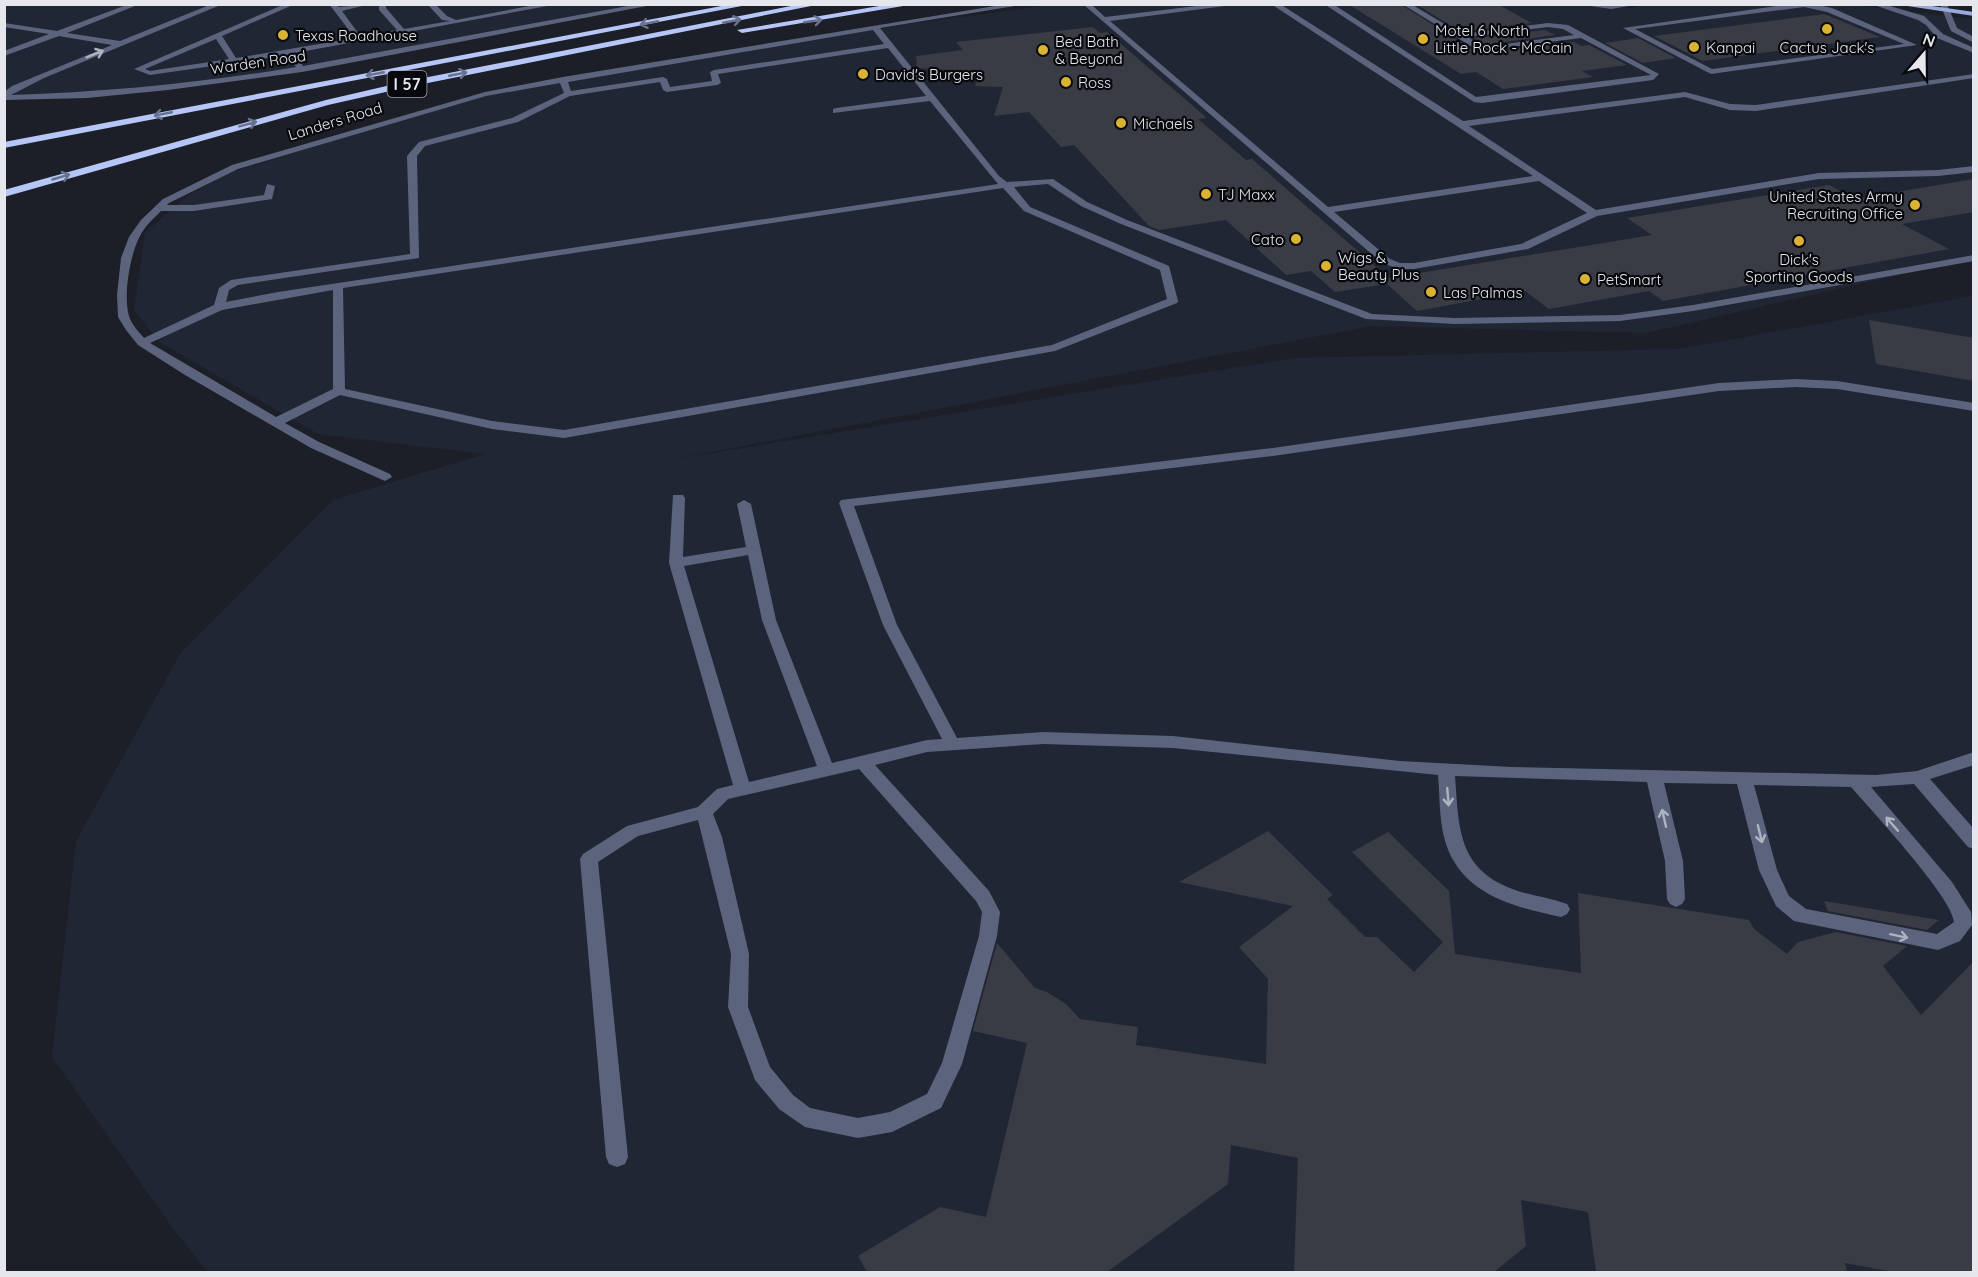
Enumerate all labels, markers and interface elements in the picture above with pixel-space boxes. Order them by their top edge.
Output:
one-way arrow [722,15,741,26]
one-way arrow [803,15,823,26]
one-way arrow [640,18,660,29]
place label: Motel 6 North Little Rock - McCain [1435,21,1572,57]
marker: Cactus Jack's [1820,22,1834,36]
north arrow [1894,24,1954,84]
place label: Texas Roadhouse [295,26,417,45]
marker: Texas Roadhouse [276,28,290,42]
text: N [1920,28,1938,51]
place label: Bed Bath & Beyond [1055,32,1123,68]
marker: Motel 6 North Little Rock - McCain [1416,32,1430,46]
place label: Kanpai [1706,38,1755,57]
place label: Cactus Jack's [1780,38,1874,57]
marker: Kanpai [1687,40,1701,54]
marker: Bed Bath & Beyond [1036,43,1050,57]
street label: Warden Road [209,46,307,78]
one-way arrow [86,48,104,59]
place label: David's Burgers [875,65,983,84]
marker: David's Burgers [856,67,870,81]
one-way arrow [448,68,468,79]
one-way arrow [366,69,385,80]
road number: I 57 [388,71,426,97]
place label: Ross [1078,73,1111,92]
marker: Ross [1059,75,1073,89]
street label: Landers Road [286,98,384,144]
one-way arrow [153,109,173,120]
place label: Michaels [1133,114,1193,133]
marker: Michaels [1114,116,1128,130]
one-way arrow [238,118,257,129]
one-way arrow [51,171,70,182]
place label: TJ Maxx [1218,185,1275,204]
marker: TJ Maxx [1199,187,1213,201]
place label: United States Army Recruiting Office [1769,187,1903,223]
marker: United States Army Recruiting Office [1908,198,1922,212]
place label: Cato [1251,230,1284,249]
marker: Cato [1289,232,1303,246]
marker: Dick's Sporting Goods [1792,234,1806,248]
place label: Wigs & Beauty Plus [1338,248,1419,284]
place label: Dick's Sporting Goods [1745,250,1853,286]
marker: Wigs & Beauty Plus [1319,259,1333,273]
place label: PetSmart [1597,270,1661,289]
marker: PetSmart [1578,272,1592,286]
place label: Las Palmas [1443,283,1522,302]
marker: Las Palmas [1424,285,1438,299]
one-way arrow [1443,787,1454,807]
one-way arrow [1658,809,1670,828]
one-way arrow [1885,817,1899,832]
one-way arrow [1755,825,1767,844]
one-way arrow [1889,931,1909,942]

